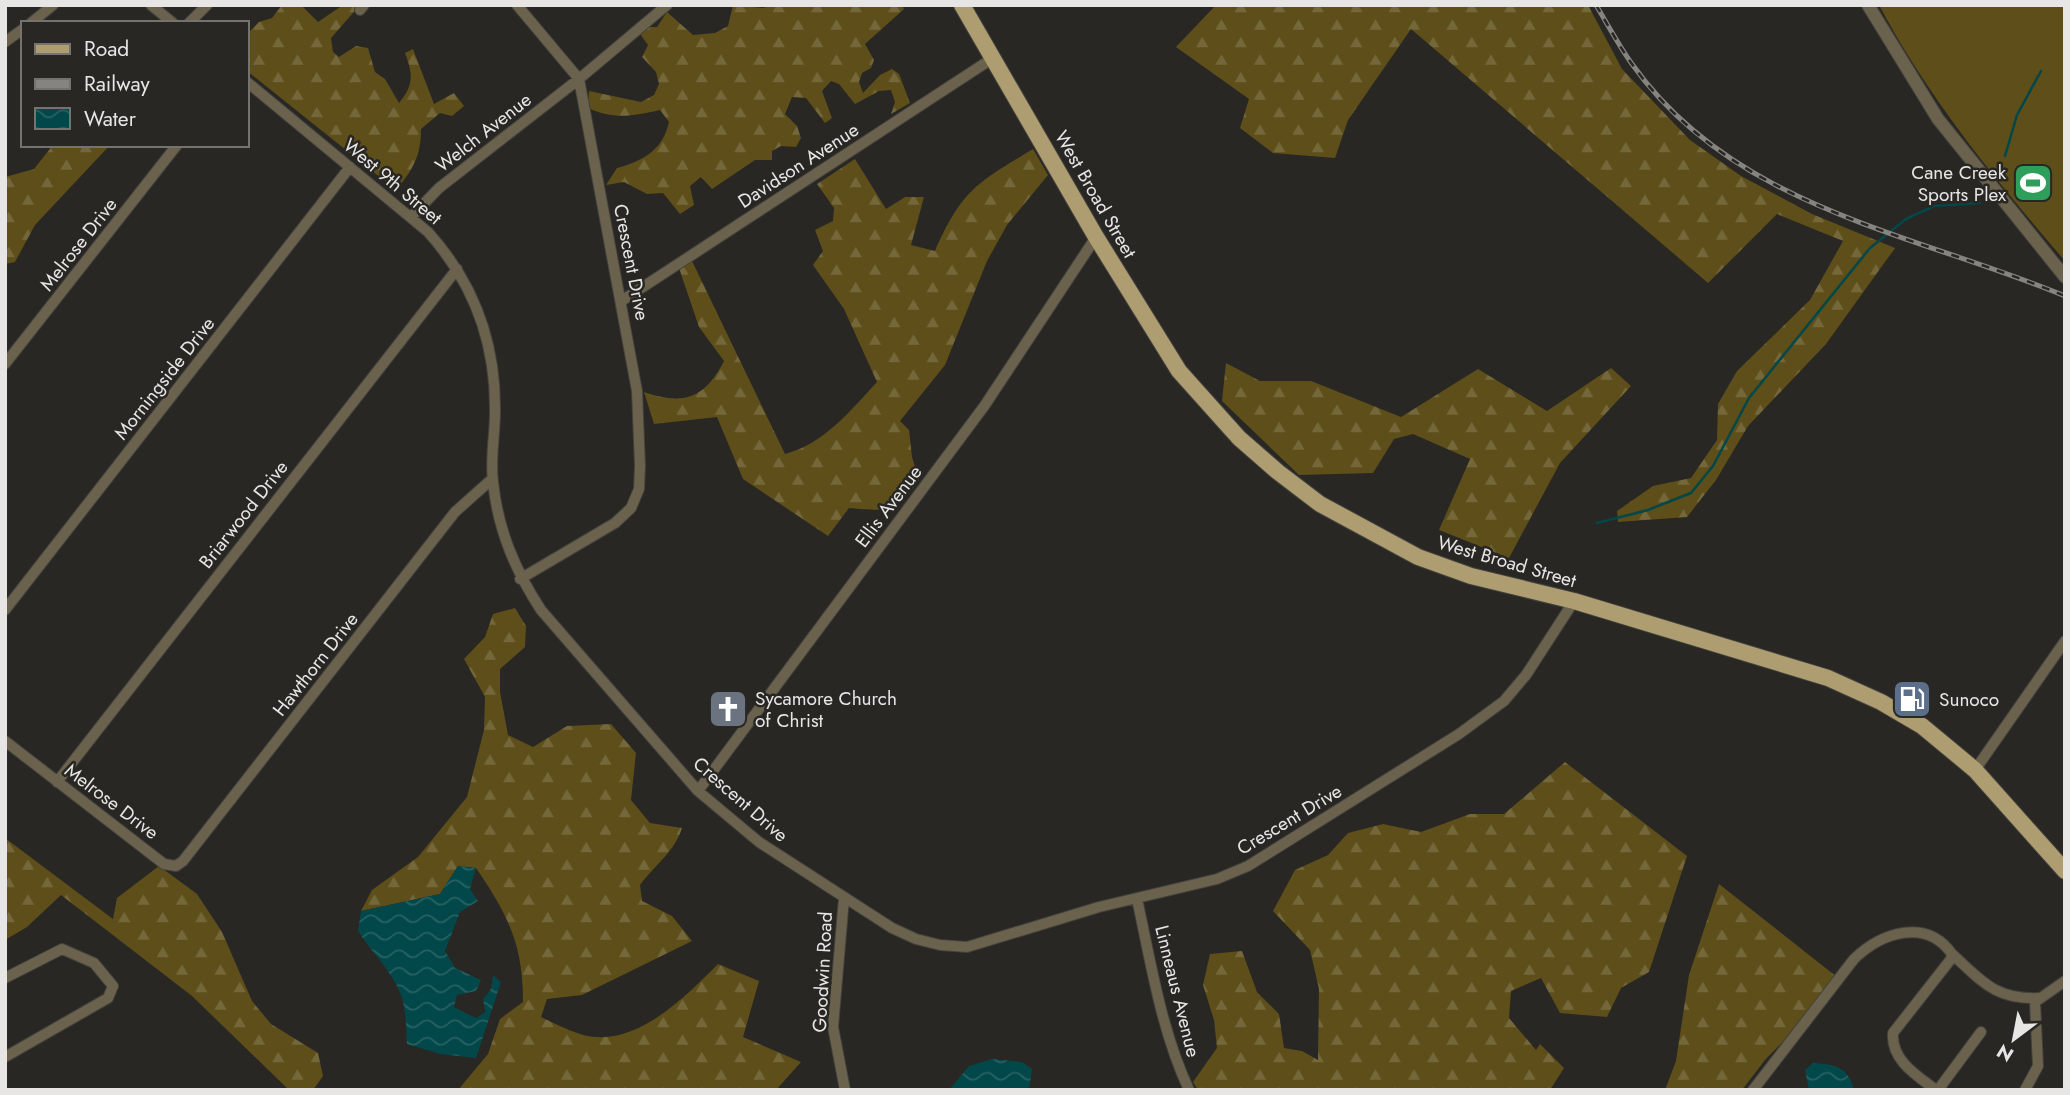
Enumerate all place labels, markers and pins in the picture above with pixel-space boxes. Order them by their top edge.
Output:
place label: Cane Creek Sports Plex [1911,159,2007,208]
sports icon: Cane Creek Sports Plex [2012,162,2054,204]
fuel station icon: Sunoco [1891,678,1933,720]
place label: Sycamore Church of Christ [755,685,897,734]
place label: Sunoco [1939,686,1999,713]
church icon: Sycamore Church of Christ [707,688,749,730]

